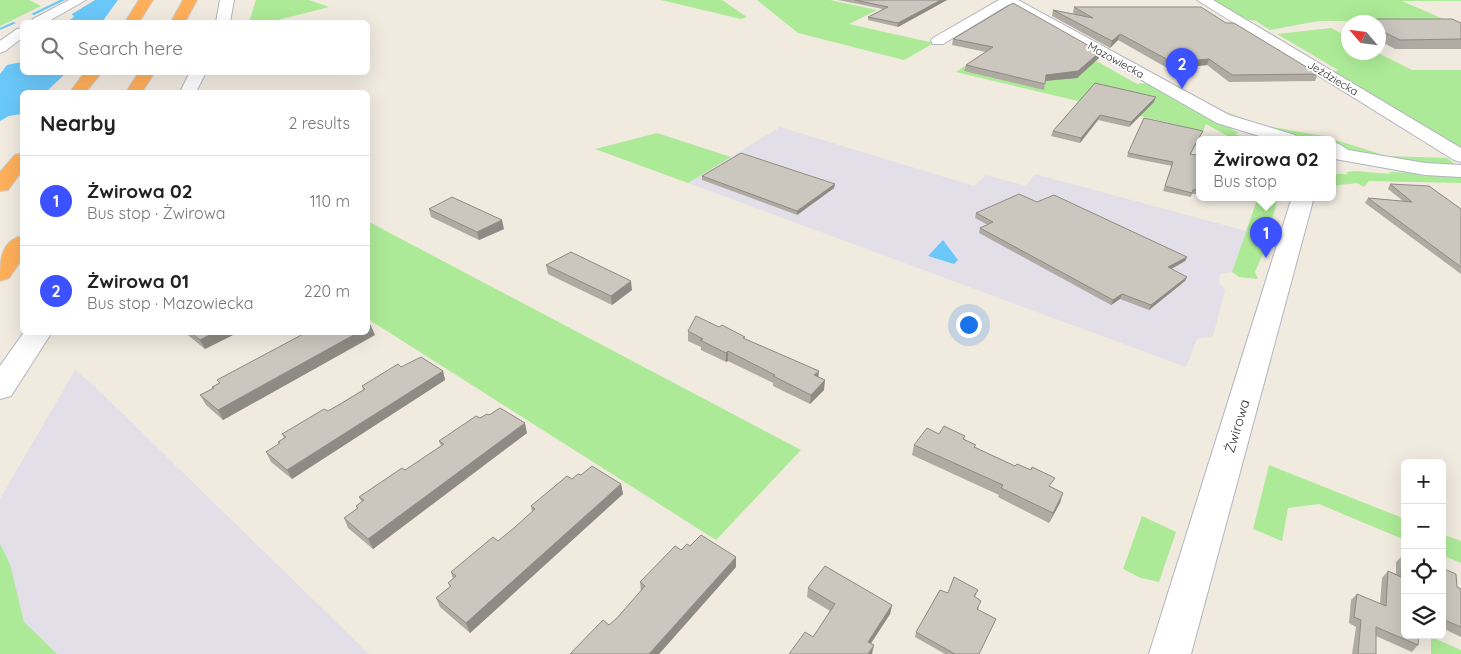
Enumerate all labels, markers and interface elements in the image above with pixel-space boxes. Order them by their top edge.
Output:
north arrow [1341,15,1386,60]
search box [20,20,370,75]
icon: search [38,34,66,62]
text: Search here [78,36,183,60]
street label: Mazowiecka [1085,39,1147,81]
pin: 2 [1166,48,1198,89]
street label: Jeździecka [1305,57,1361,99]
text: Nearby [40,110,116,136]
text: 2 results [288,113,350,133]
popup [1196,136,1336,201]
text: Żwirowa 02 [1213,147,1319,171]
text: Bus stop [1213,171,1277,191]
text: Żwirowa 02 [87,179,192,203]
text: 1 [53,191,59,211]
text: 110 m [310,191,350,211]
text: Bus stop · Żwirowa [87,203,225,223]
pin: 1 [1250,217,1282,258]
text: Żwirowa 01 [87,269,189,293]
text: 2 [51,281,61,301]
text: 220 m [304,281,350,301]
text: Bus stop · Mazowiecka [87,293,254,313]
your location [956,312,982,338]
street label: Żwirowa [1220,397,1254,455]
map controls [1401,459,1446,639]
button: + [1401,459,1446,504]
button: − [1401,504,1446,549]
button: locate [1401,549,1446,594]
button: layers [1401,594,1446,639]

